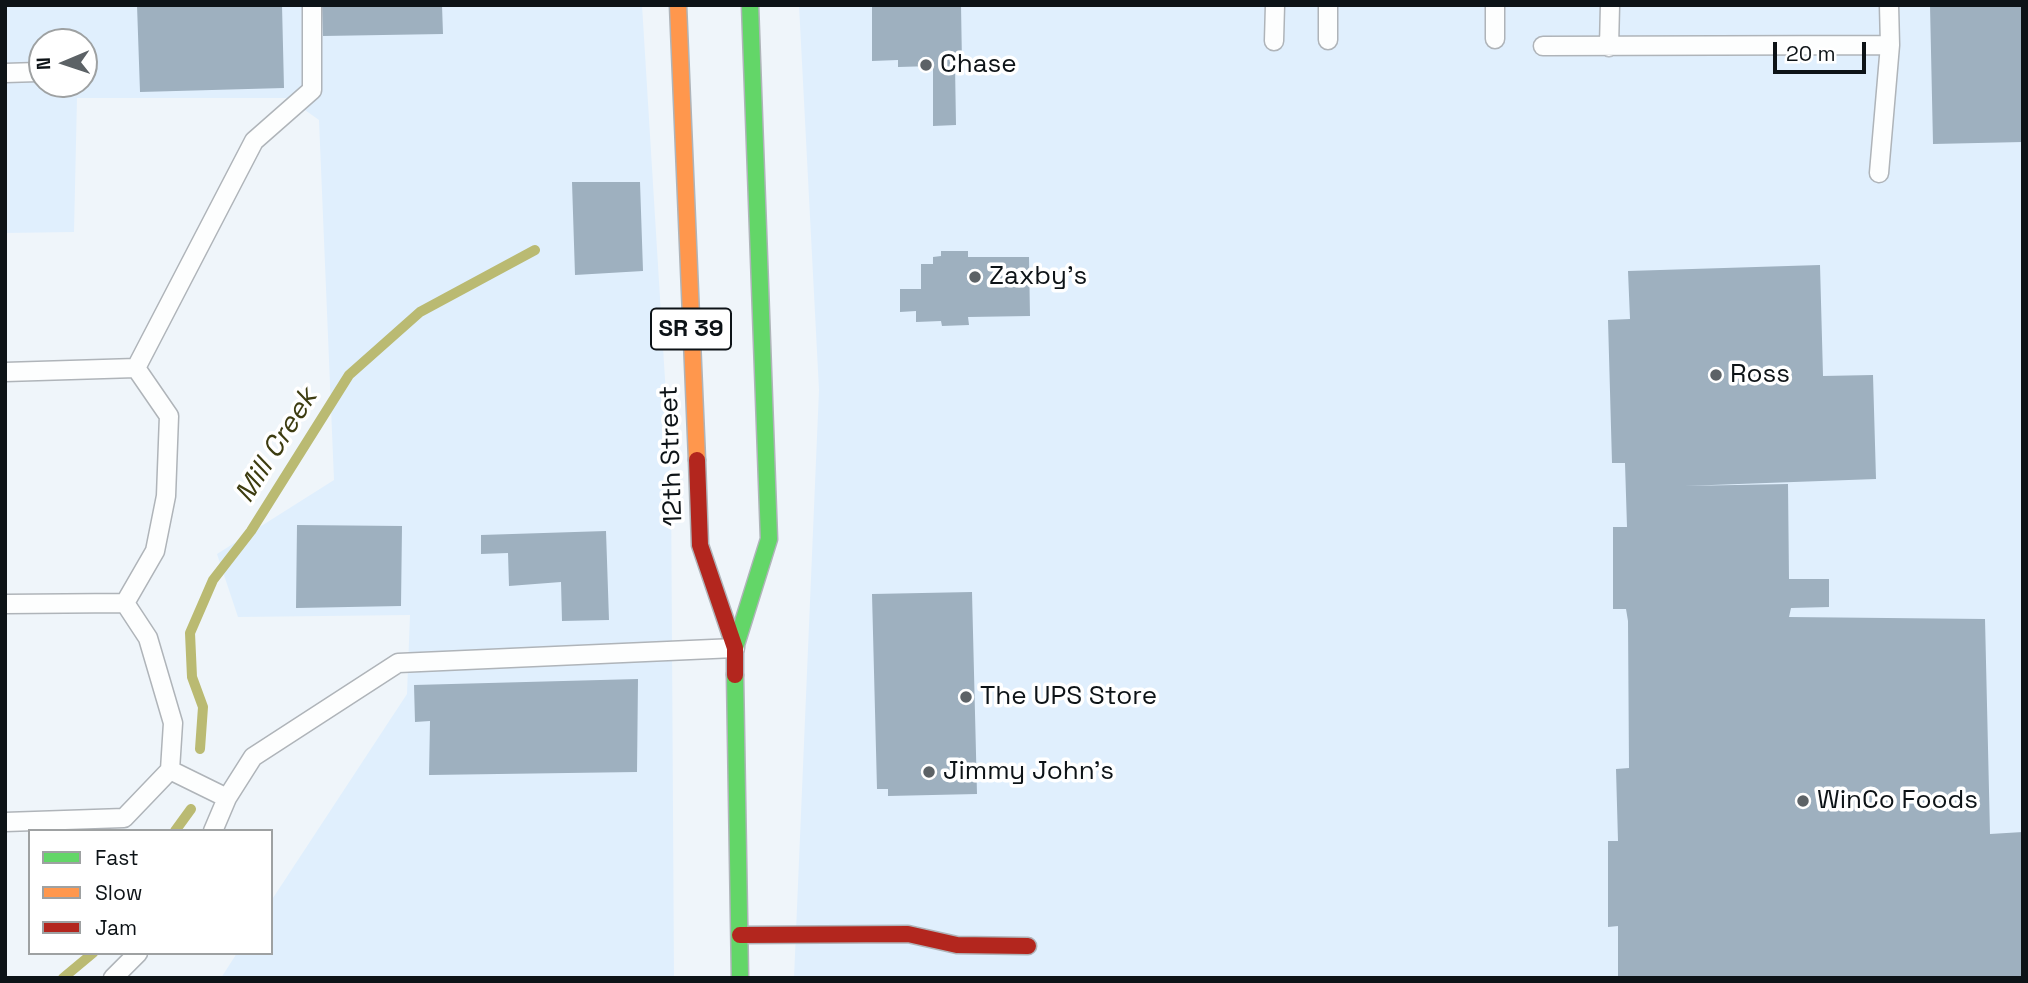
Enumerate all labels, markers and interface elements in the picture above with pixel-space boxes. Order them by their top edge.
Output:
north arrow [28,28,98,98]
scale bar [1776,28,1869,72]
text: 20 m [1786,40,1836,67]
place label: Chase [940,49,1017,81]
text: N [31,57,56,70]
marker: Chase [918,57,934,73]
place label: Zaxby's [989,261,1087,293]
marker: Zaxby's [967,269,983,285]
road number: SR 39 [651,308,731,350]
place label: Ross [1730,359,1790,391]
marker: Ross [1708,367,1724,383]
water label: Mill Creek [229,383,325,509]
street label: 12th Street [654,385,690,527]
place label: The UPS Store [980,681,1157,713]
marker: The UPS Store [958,689,974,705]
place label: Jimmy John's [943,756,1114,788]
marker: Jimmy John's [921,764,937,780]
place label: WinCo Foods [1817,785,1978,817]
marker: WinCo Foods [1795,793,1811,809]
legend [28,829,273,955]
text: Fast [95,844,139,871]
text: Slow [95,879,143,906]
text: Jam [95,914,137,941]

